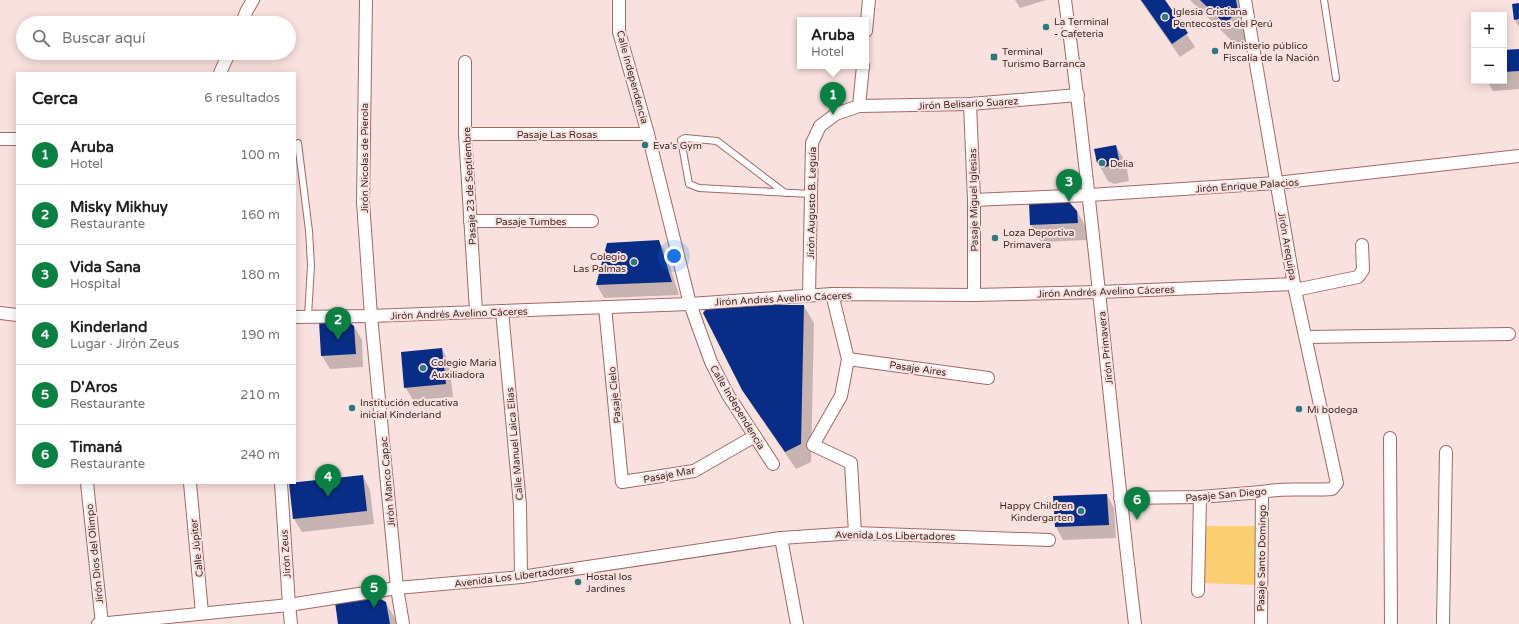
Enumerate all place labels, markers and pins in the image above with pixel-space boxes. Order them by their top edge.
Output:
place label: Iglesia Cristiana Pentecostes del Perú [1173,6,1273,30]
marker: Iglesia Cristiana Pentecostes del Perú [1160,12,1170,22]
place label: La Terminal - Cafeteria [1054,16,1109,40]
marker: La Terminal - Cafeteria [1041,22,1051,32]
place label: Ministerio público Fiscalía de la Nación [1223,40,1319,64]
place label: Terminal Turismo Barranca [1002,46,1085,70]
marker: Ministerio público Fiscalía de la Nación [1210,46,1220,56]
marker: Terminal Turismo Barranca [989,52,999,62]
pin: 1 [820,82,846,115]
marker: Eva's Gym [640,140,650,150]
place label: Eva's Gym [653,140,702,152]
marker: Delia [1097,158,1107,168]
place label: Delia [1110,158,1134,170]
pin: 3 [1056,169,1082,202]
place label: Loza Deportiva Primavera [1003,227,1074,251]
marker: Loza Deportiva Primavera [990,233,1000,243]
place label: Colegio Las Palmas [573,251,626,275]
marker: Colegio Las Palmas [629,257,639,267]
pin: 2 [325,307,351,340]
place label: Colegio Maria Auxiliadora [431,357,497,381]
marker: Colegio Maria Auxiliadora [418,363,428,373]
place label: Institución educativa inicial Kinderland [360,397,458,421]
marker: Institución educativa inicial Kinderland [347,403,357,413]
marker: Mi bodega [1294,404,1304,414]
place label: Mi bodega [1307,404,1358,416]
pin: 4 [315,464,341,497]
pin: 6 [1124,487,1150,520]
place label: Happy Children Kindergarten [1000,500,1073,524]
marker: Happy Children Kindergarten [1076,506,1086,516]
place label: Hostal los Jardines [586,571,632,595]
pin: 5 [361,575,387,608]
marker: Hostal los Jardines [573,577,583,587]

